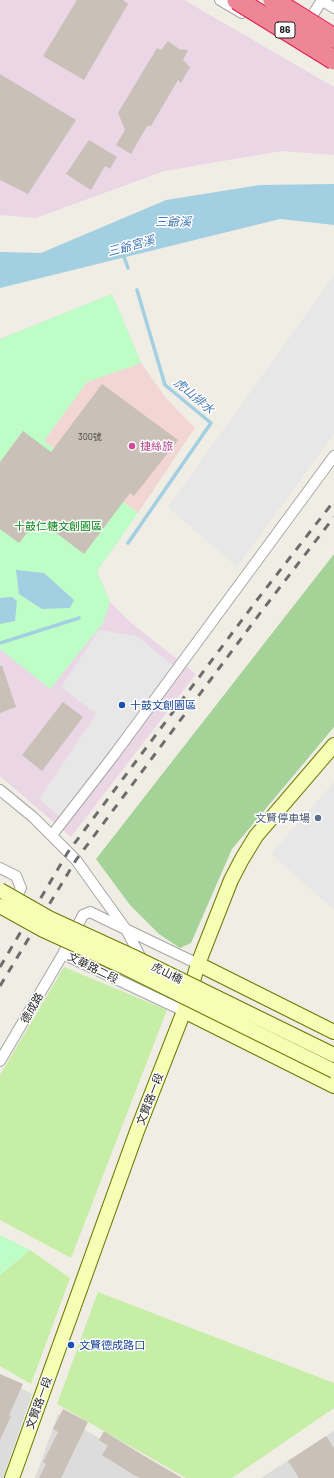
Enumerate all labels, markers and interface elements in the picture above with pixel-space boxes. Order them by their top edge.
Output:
road number: 86 [275,22,295,38]
water label: 三爺溪 [155,215,191,229]
water label: 三爺宮溪 [106,233,156,259]
water label: 虎山排水 [171,375,217,417]
house number: 300號 [78,432,102,442]
place label: 捷絲旅 [140,439,173,453]
marker: 捷絲旅 [127,441,137,451]
park label: 十鼓仁糖文創園區 [14,519,102,533]
place label: 十鼓文創園區 [130,698,196,712]
marker: 十鼓文創園區 [117,700,127,710]
place label: 文賢停車場 [255,811,310,825]
marker: 文賢停車場 [313,813,323,823]
street label: 文華路二段 [65,950,121,986]
street label: 虎山橋 [149,960,185,986]
street label: 德成路 [18,990,46,1026]
street label: 文賢路一段 [134,1071,166,1127]
place label: 文賢德成路口 [79,1338,145,1352]
marker: 文賢德成路口 [66,1340,76,1350]
street label: 文賢路一段 [23,1375,55,1431]

